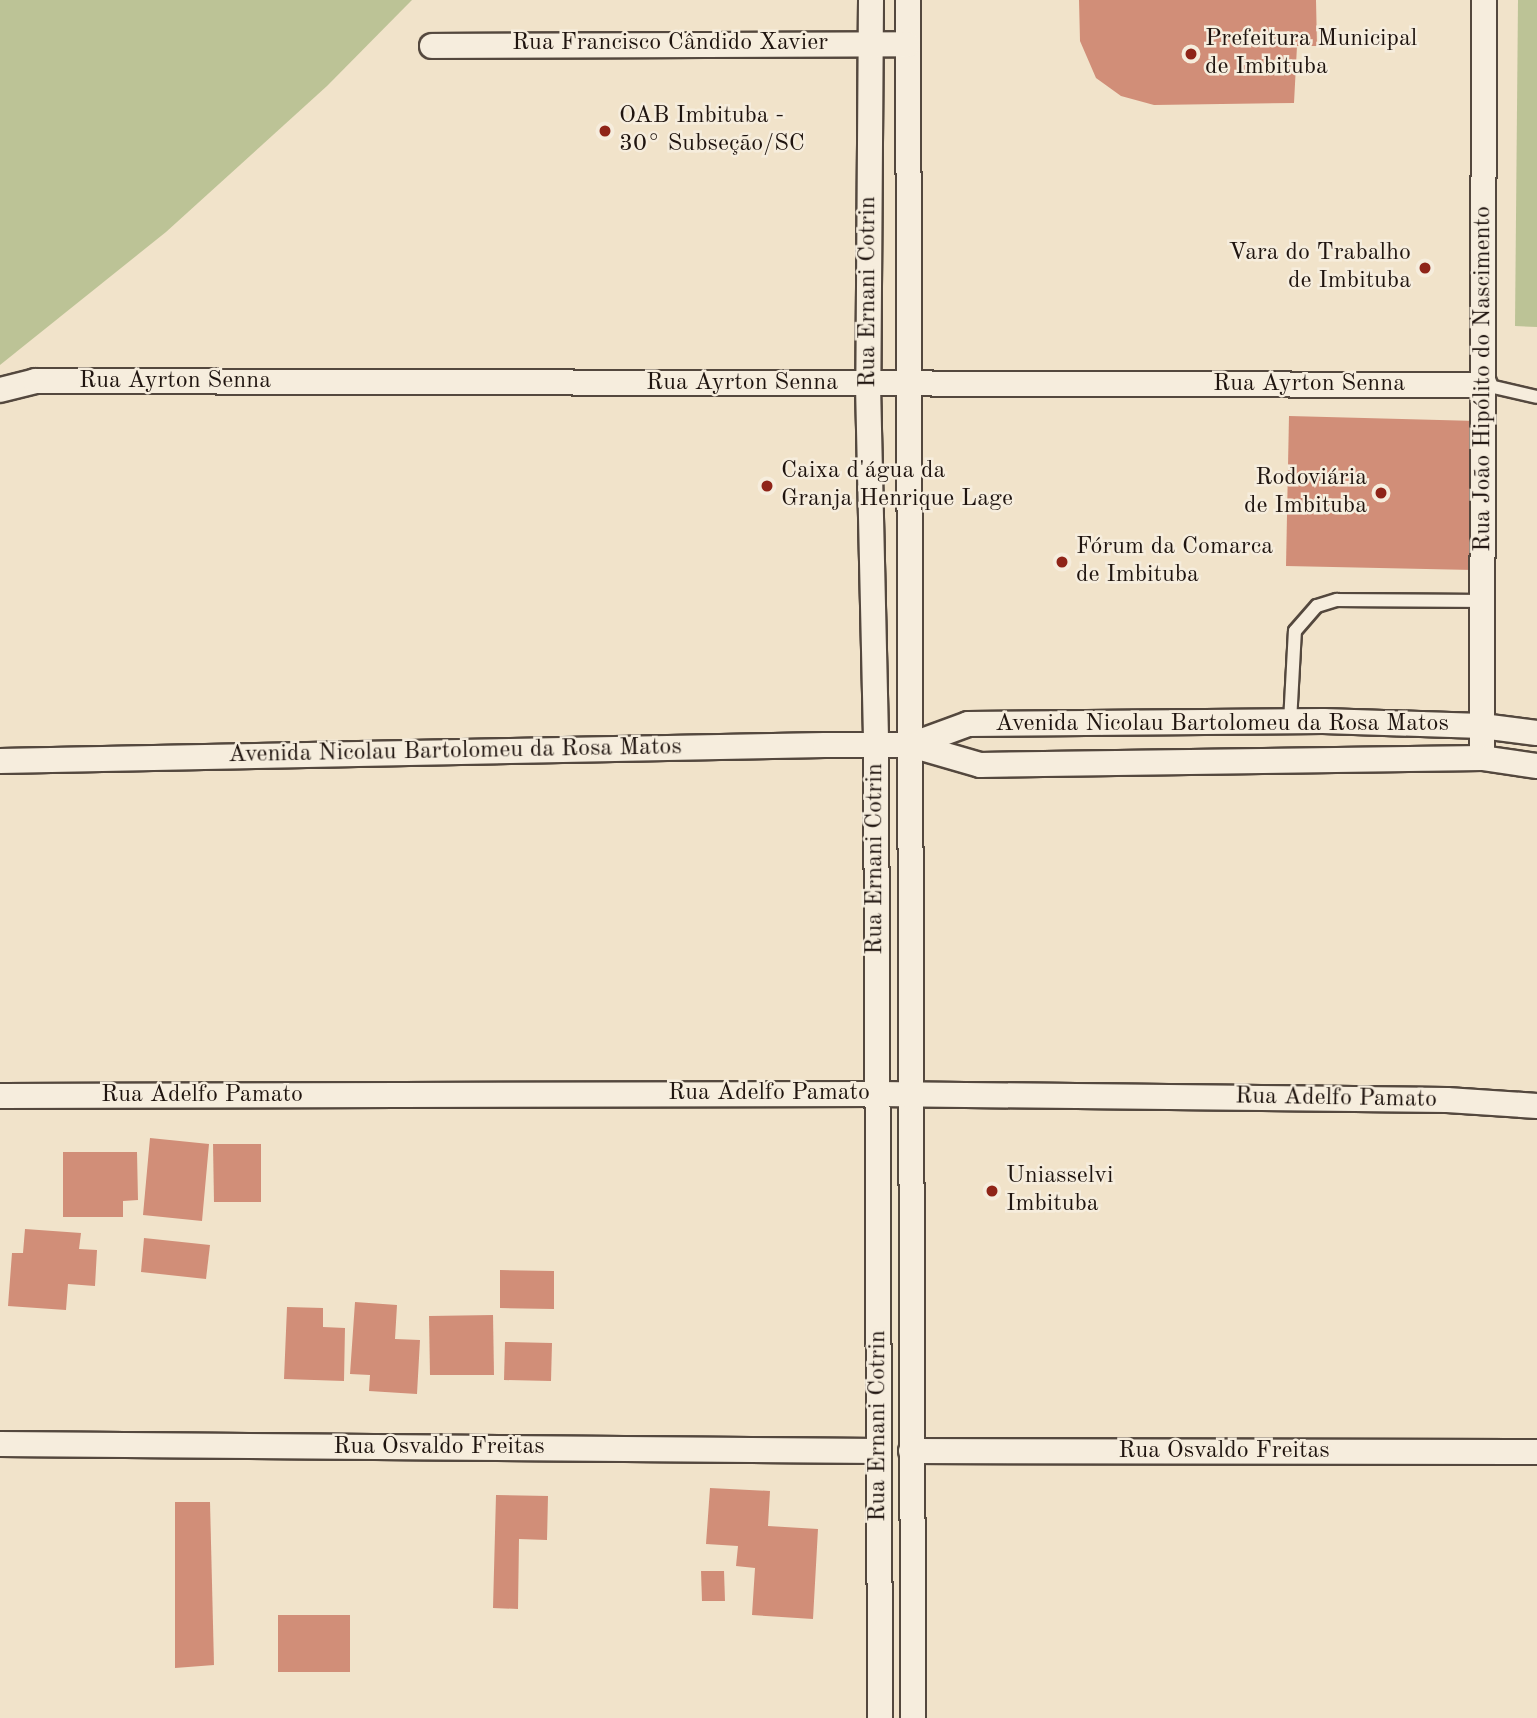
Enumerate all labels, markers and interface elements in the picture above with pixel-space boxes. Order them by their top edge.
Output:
place label: Prefeitura Municipal de Imbituba [1205,26,1417,82]
street label: Rua Francisco Cândido Xavier [512,30,828,58]
marker: Prefeitura Municipal de Imbituba [1183,46,1199,62]
place label: OAB Imbituba - 30° Subseção/SC [619,103,805,159]
marker: OAB Imbituba - 30° Subseção/SC [597,123,613,139]
street label: Rua Ernani Cotrin [855,196,883,388]
street label: Rua João Hipólito do Nascimento [1470,206,1498,552]
place label: Vara do Trabalho de Imbituba [1229,240,1411,296]
marker: Vara do Trabalho de Imbituba [1417,260,1433,276]
street label: Rua Ayrton Senna [79,368,271,396]
street label: Rua Ayrton Senna [646,370,838,398]
street label: Rua Ayrton Senna [1213,371,1405,399]
place label: Caixa d'água da Granja Henrique Lage [781,458,1013,514]
place label: Rodoviária de Imbituba [1244,465,1367,521]
marker: Caixa d'água da Granja Henrique Lage [759,478,775,494]
marker: Rodoviária de Imbituba [1373,485,1389,501]
place label: Fórum da Comarca de Imbituba [1076,534,1273,590]
marker: Fórum da Comarca de Imbituba [1054,554,1070,570]
street label: Avenida Nicolau Bartolomeu da Rosa Matos [995,711,1449,739]
street label: Avenida Nicolau Bartolomeu da Rosa Matos [228,734,682,770]
street label: Rua Ernani Cotrin [862,763,890,955]
street label: Rua Adelfo Pamato [668,1080,870,1108]
street label: Rua Adelfo Pamato [101,1082,303,1110]
street label: Rua Adelfo Pamato [1235,1083,1437,1115]
place label: Uniasselvi Imbituba [1006,1163,1114,1219]
marker: Uniasselvi Imbituba [984,1183,1000,1199]
street label: Rua Ernani Cotrin [865,1330,893,1522]
street label: Rua Osvaldo Freitas [333,1434,545,1462]
street label: Rua Osvaldo Freitas [1118,1438,1330,1466]

